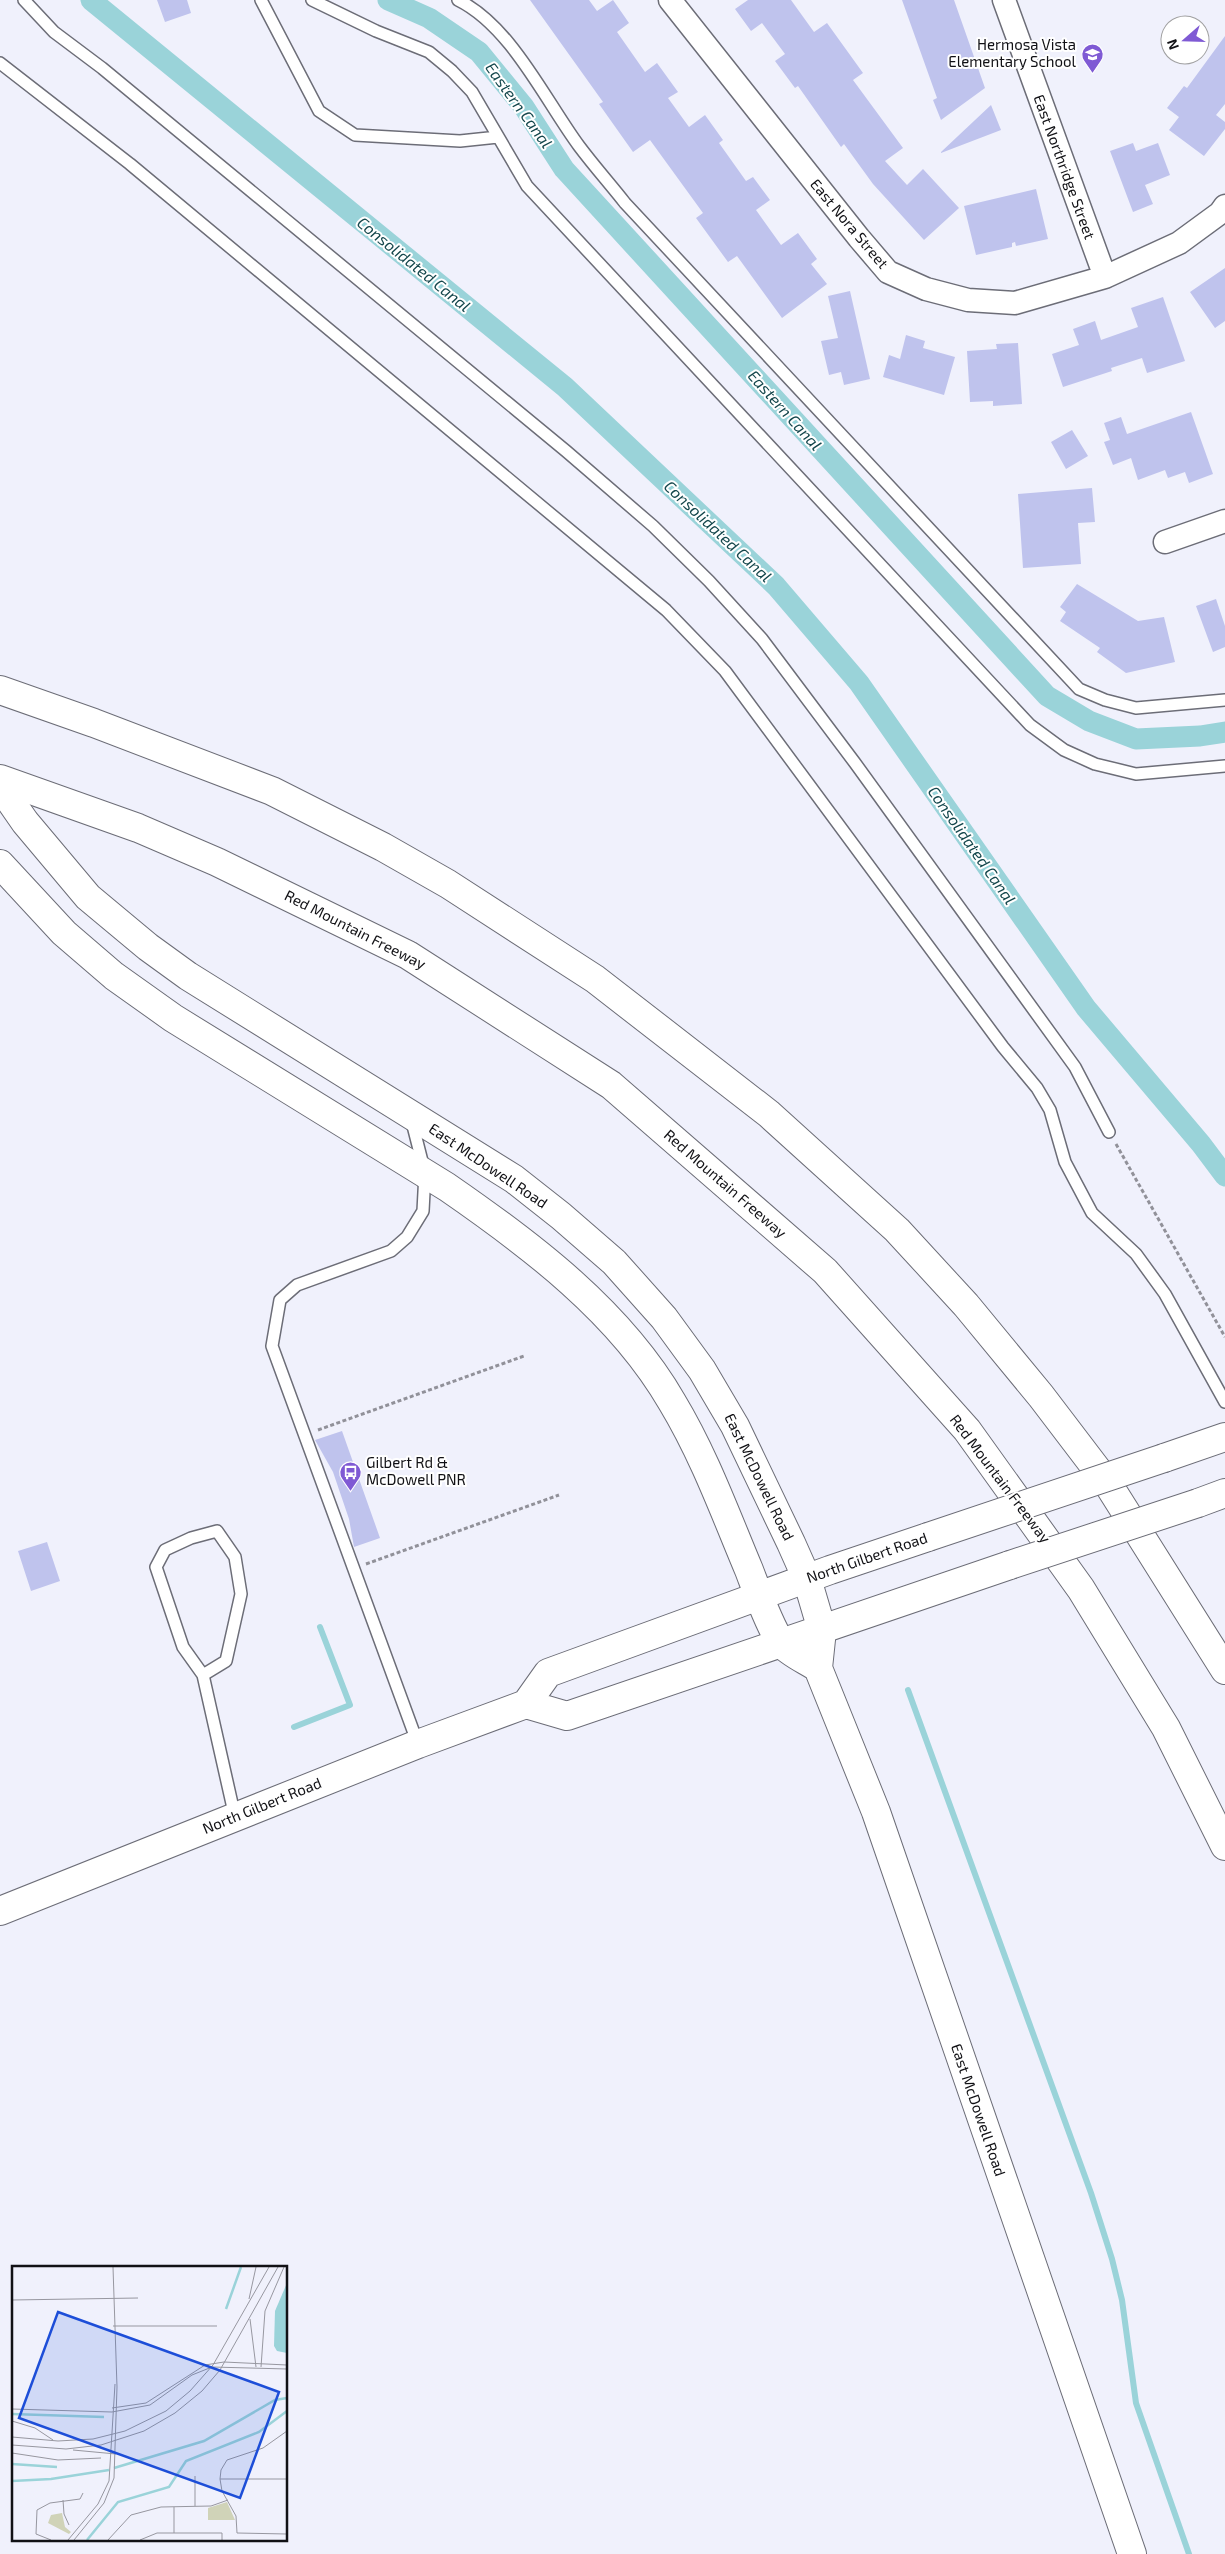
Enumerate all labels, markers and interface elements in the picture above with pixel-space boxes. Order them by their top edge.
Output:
north arrow [1160,15,1210,65]
place label: Hermosa Vista Elementary School [948,35,1077,70]
text: N [1163,37,1182,52]
school or university icon: Hermosa Vista Elementary School [1080,42,1104,73]
water label: Eastern Canal [482,58,557,151]
street label: East Northridge Street [1030,92,1100,242]
street label: East Nora Street [807,175,893,272]
water label: Consolidated Canal [354,212,475,315]
water label: Eastern Canal [744,366,826,454]
water label: Consolidated Canal [661,476,776,585]
water label: Consolidated Canal [924,782,1020,907]
street label: Red Mountain Freeway [282,886,429,973]
street label: East McDowell Road [426,1119,551,1212]
street label: Red Mountain Freeway [661,1125,791,1241]
street label: East McDowell Road [721,1410,798,1543]
street label: Red Mountain Freeway [947,1411,1055,1546]
place label: Gilbert Rd & McDowell PNR [366,1453,466,1488]
bus stop icon: Gilbert Rd & McDowell PNR [338,1460,362,1491]
street label: North Gilbert Road [804,1528,930,1586]
street label: North Gilbert Road [200,1773,324,1837]
street label: East McDowell Road [948,2041,1010,2178]
inset map [12,2266,288,2542]

